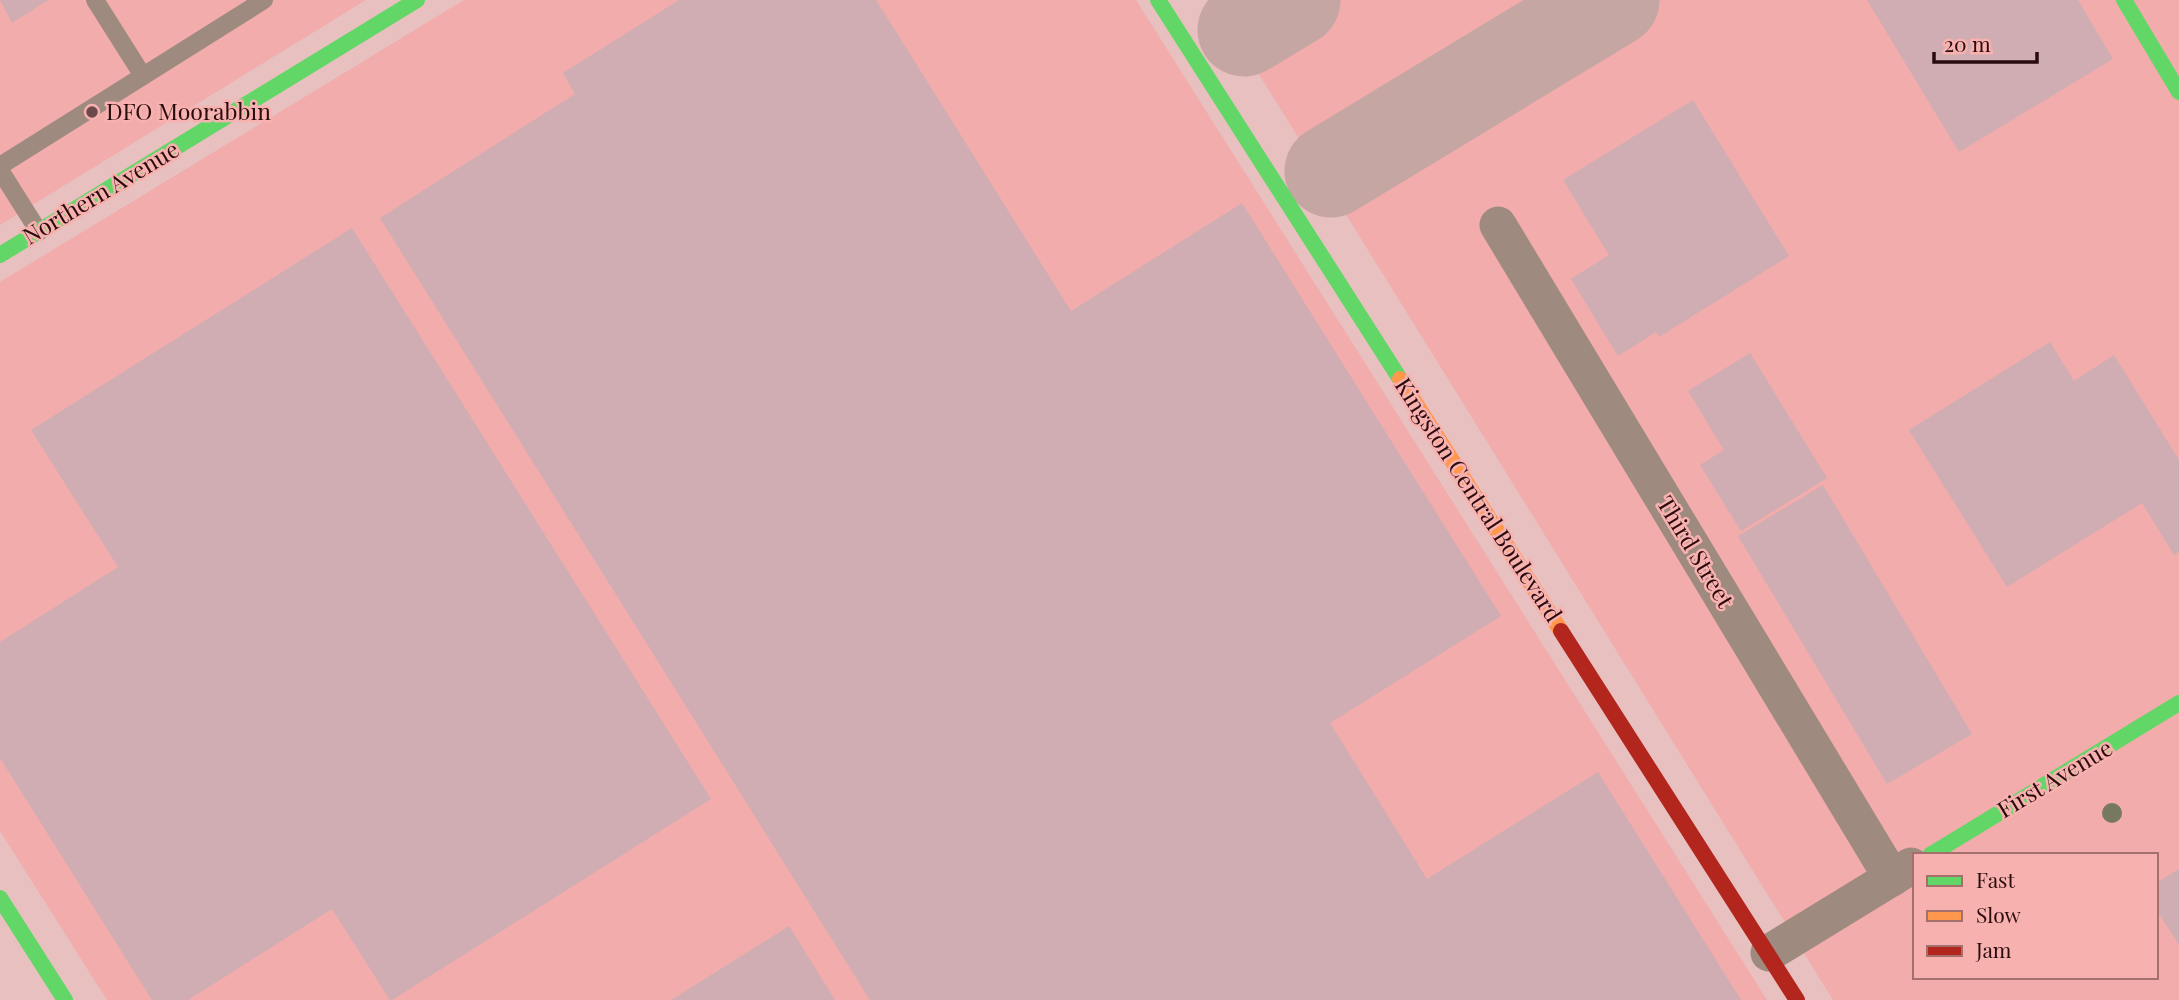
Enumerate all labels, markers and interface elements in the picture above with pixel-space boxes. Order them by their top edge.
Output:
scale bar [1934,21,2037,65]
text: 20 m [1944,29,1991,57]
place label: DFO Moorabbin [106,95,271,126]
marker: DFO Moorabbin [84,104,100,120]
street label: Northern Avenue [16,133,184,251]
street label: Kingston Central Boulevard [1389,371,1570,627]
street label: Third Street [1651,490,1742,614]
street label: First Avenue [1991,731,2117,824]
legend [1913,853,2158,979]
text: Fast [1976,865,2015,893]
text: Slow [1976,900,2021,928]
text: Jam [1975,935,2012,963]

